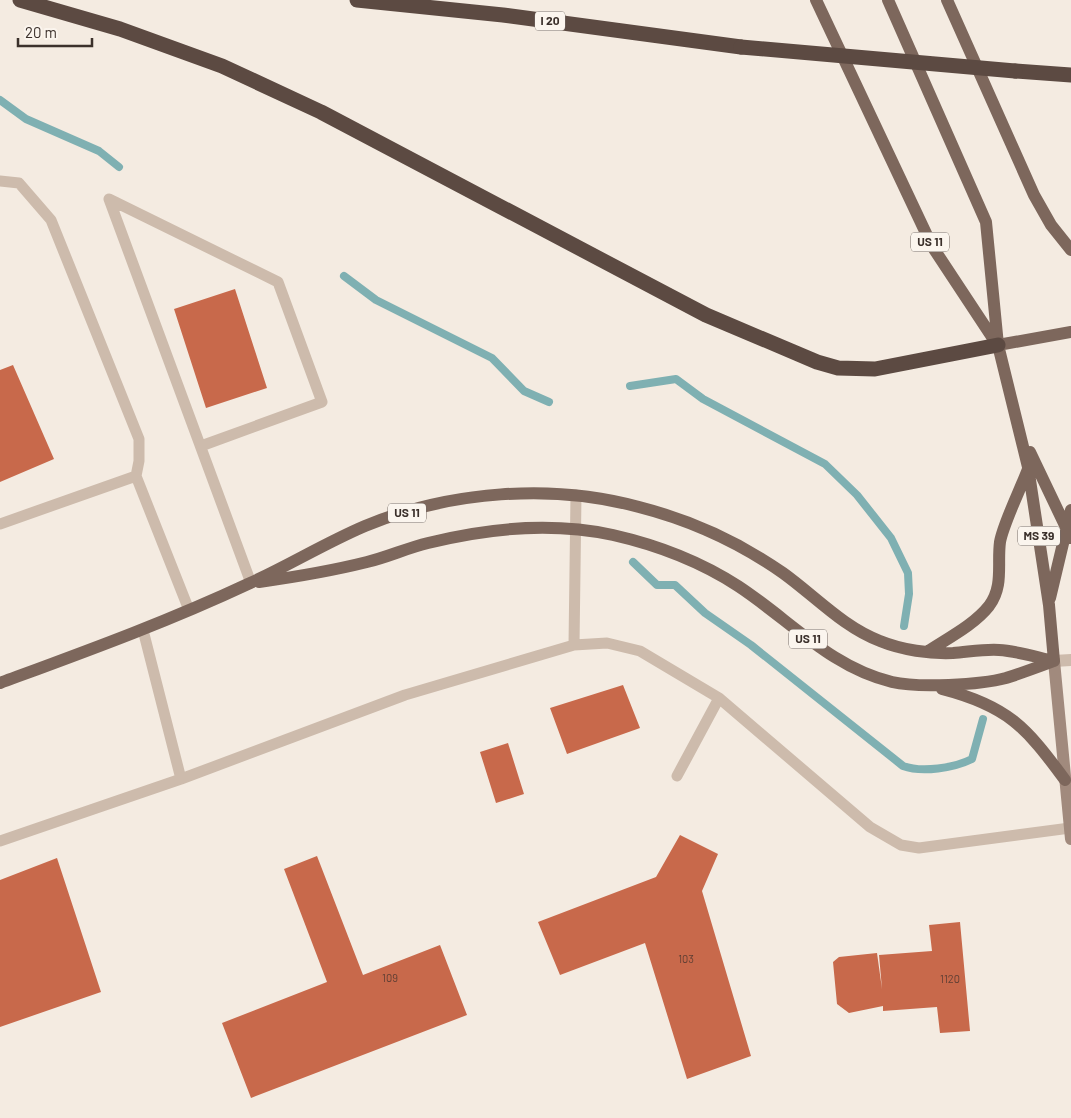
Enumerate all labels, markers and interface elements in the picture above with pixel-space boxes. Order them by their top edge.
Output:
road number: I 20 [535,12,565,30]
scale bar [18,15,91,47]
text: 20 m [25,23,57,41]
road number: US 11 [911,232,949,252]
road number: US 11 [388,503,426,522]
road number: MS 39 [1018,526,1060,546]
road number: US 11 [789,630,827,648]
house number: 103 [678,952,694,965]
house number: 109 [382,971,398,984]
house number: 1120 [940,972,960,985]

